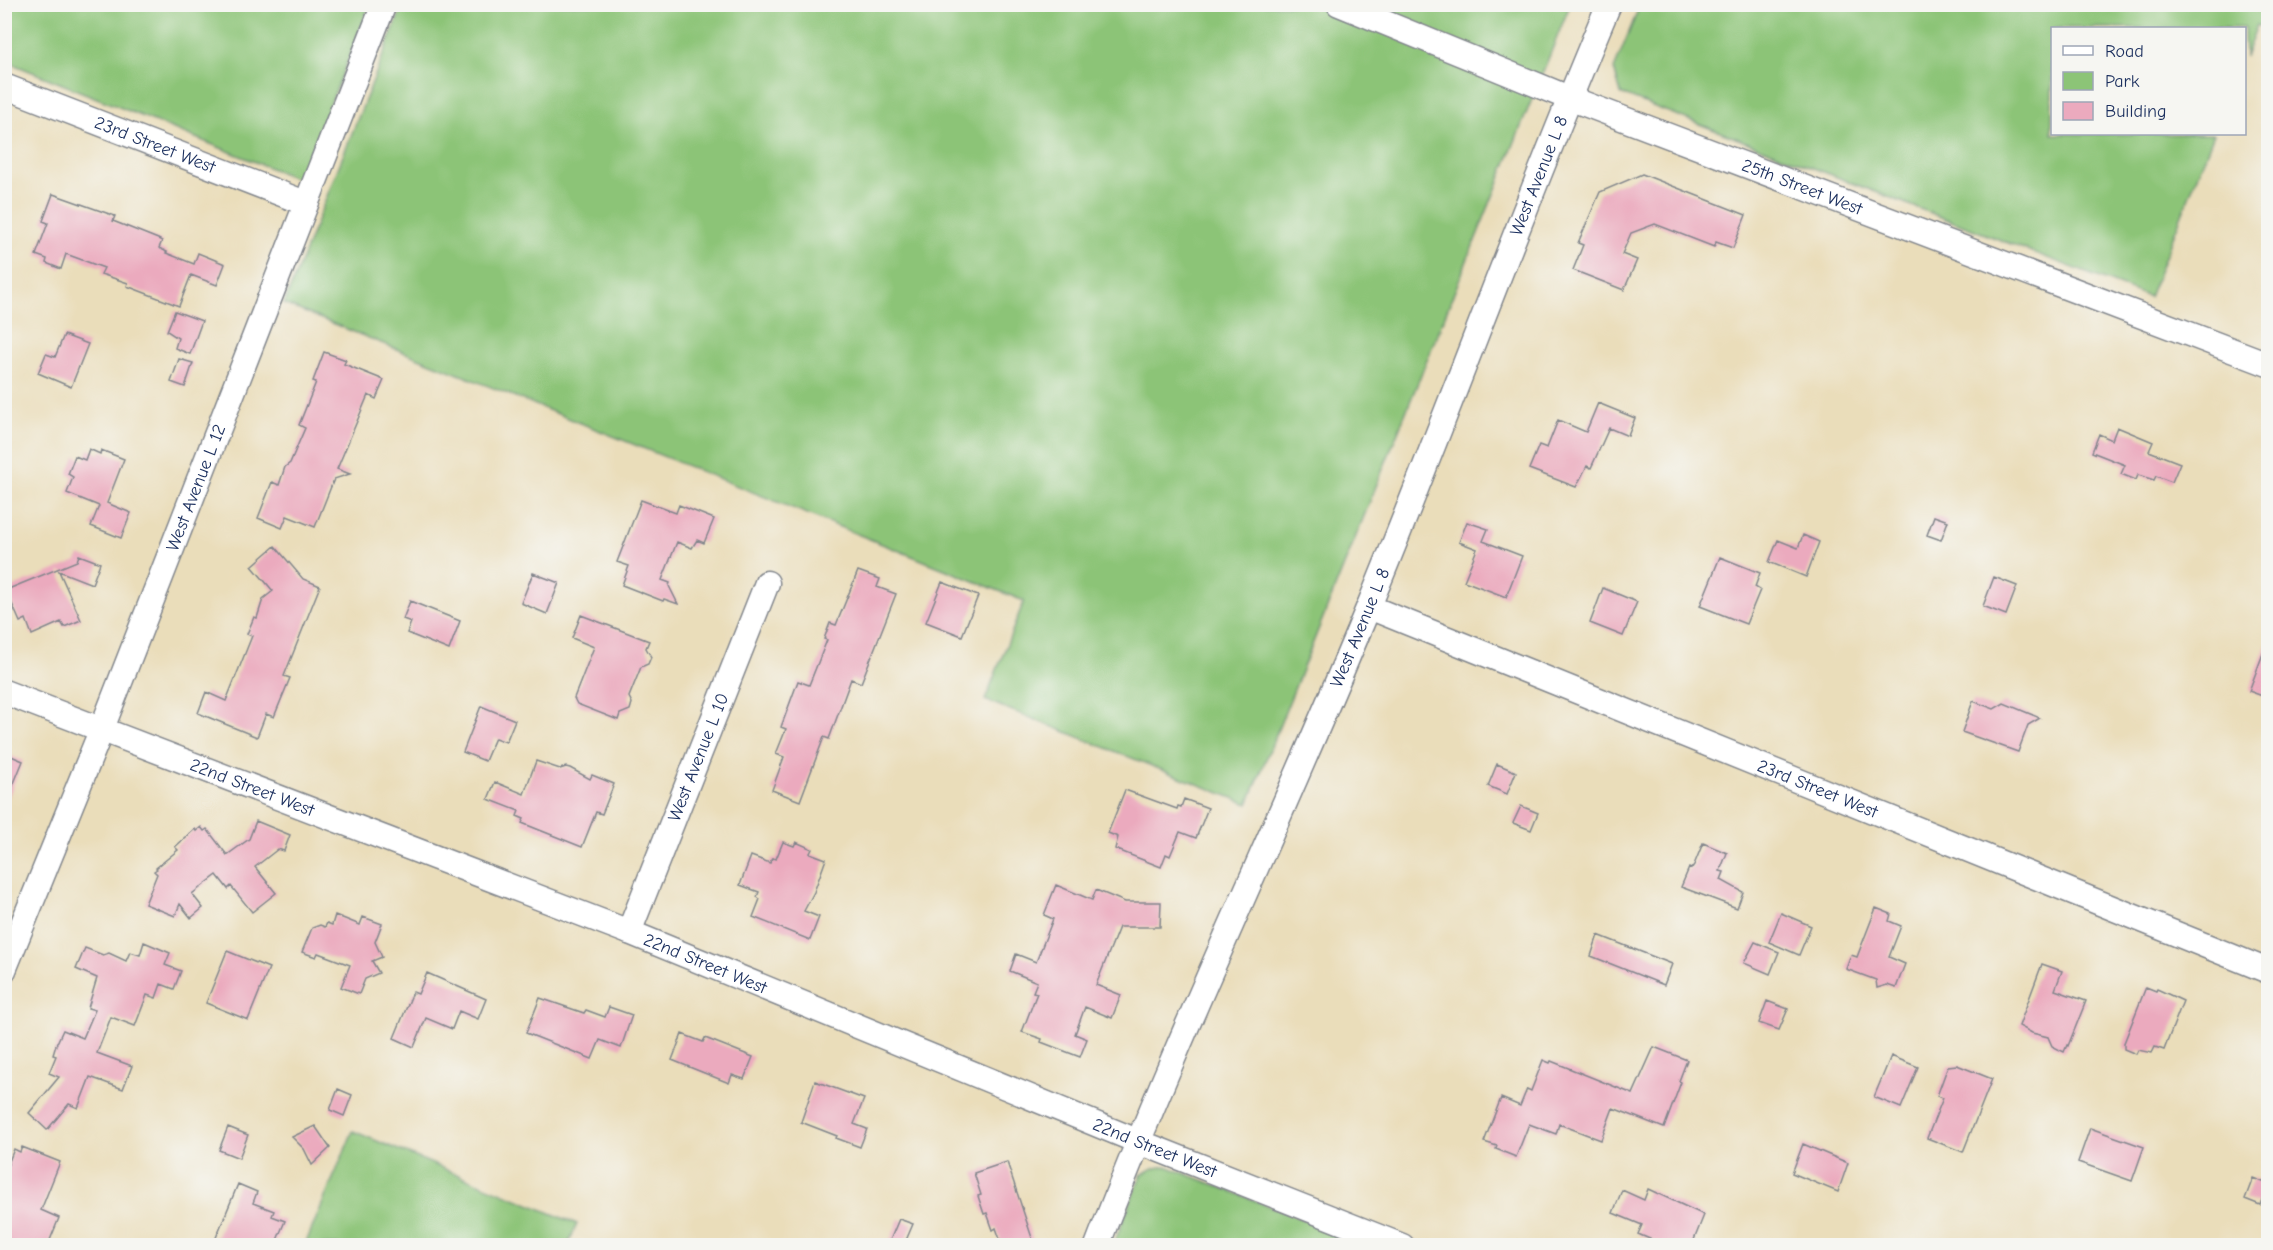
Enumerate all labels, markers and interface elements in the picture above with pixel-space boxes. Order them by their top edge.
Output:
legend [2051,27,2246,135]
text: Road [2105,41,2144,62]
text: Park [2105,71,2140,92]
text: Building [2105,101,2167,122]
street label: 23rd Street West [91,112,219,178]
street label: West Avenue L 8 [1506,113,1572,239]
street label: 25th Street West [1739,155,1866,220]
street label: West Avenue L 12 [162,421,230,554]
street label: West Avenue L 8 [1326,565,1394,691]
street label: West Avenue L 10 [664,690,733,825]
street label: 22nd Street West [187,754,318,822]
street label: 23rd Street West [1754,755,1881,823]
street label: 22nd Street West [640,929,771,999]
street label: 22nd Street West [1090,1114,1220,1183]

